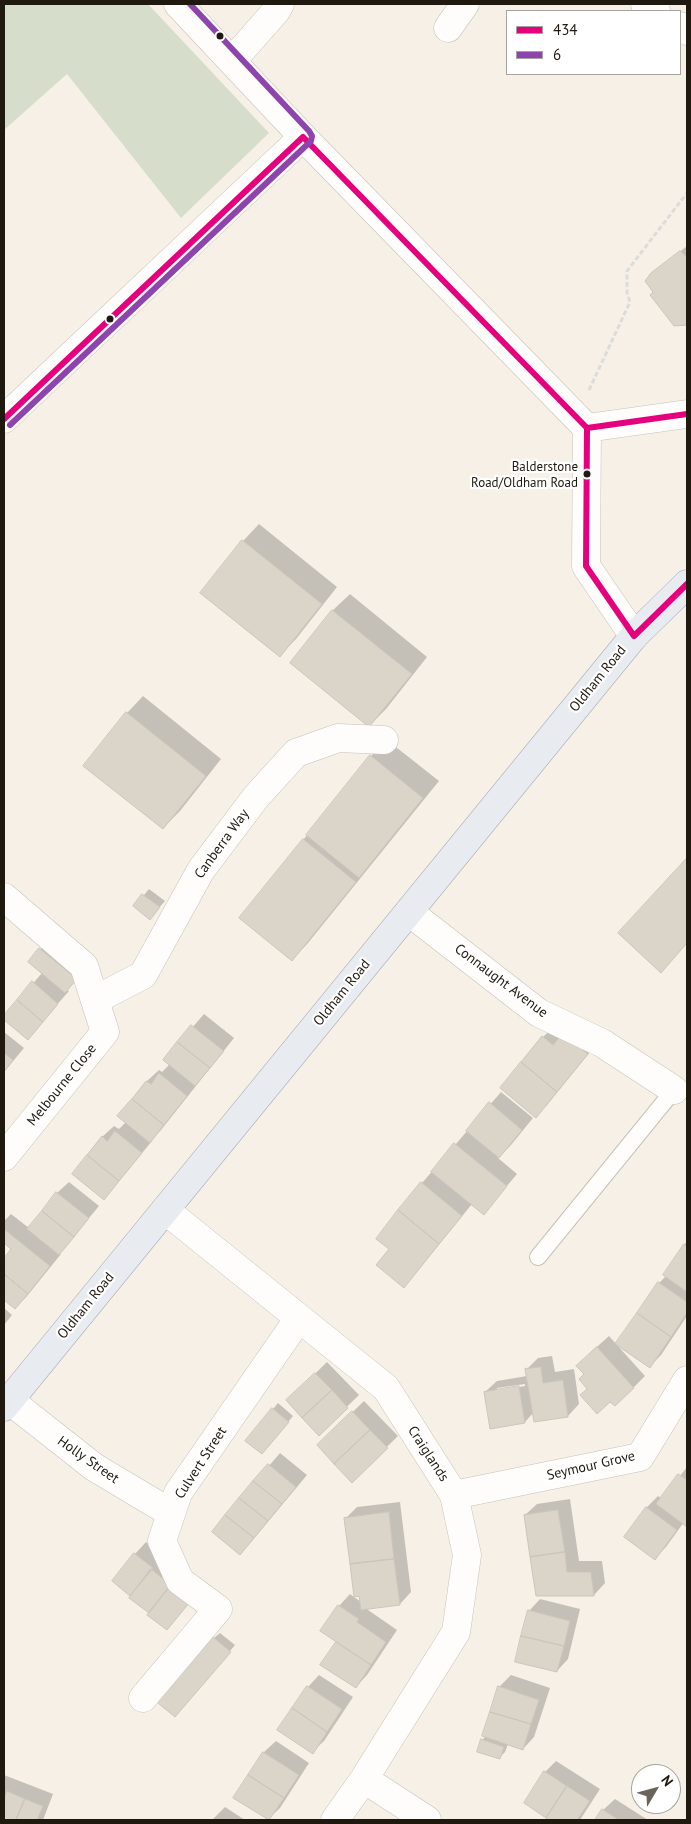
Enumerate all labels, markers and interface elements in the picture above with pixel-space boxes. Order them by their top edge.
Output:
legend [506,10,681,75]
text: 434 [553,20,578,39]
unlabelled marker [215,31,225,41]
text: 6 [553,45,561,64]
unlabelled marker [105,314,115,324]
place label: Balderstone Road/Oldham Road [471,459,578,490]
marker: Balderstone Road/Oldham Road [582,469,592,479]
street label: Oldham Road [566,642,630,716]
street label: Canberra Way [191,806,253,882]
street label: Connaught Avenue [451,941,551,1021]
street label: Oldham Road [310,956,374,1030]
street label: Melbourne Close [24,1041,100,1129]
street label: Oldham Road [54,1269,118,1343]
street label: Craiglands [404,1423,452,1485]
street label: Culvert Street [171,1424,231,1502]
street label: Holly Street [54,1433,122,1487]
street label: Seymour Grove [545,1448,637,1484]
north arrow [631,1764,681,1814]
text: N [657,1771,677,1790]

